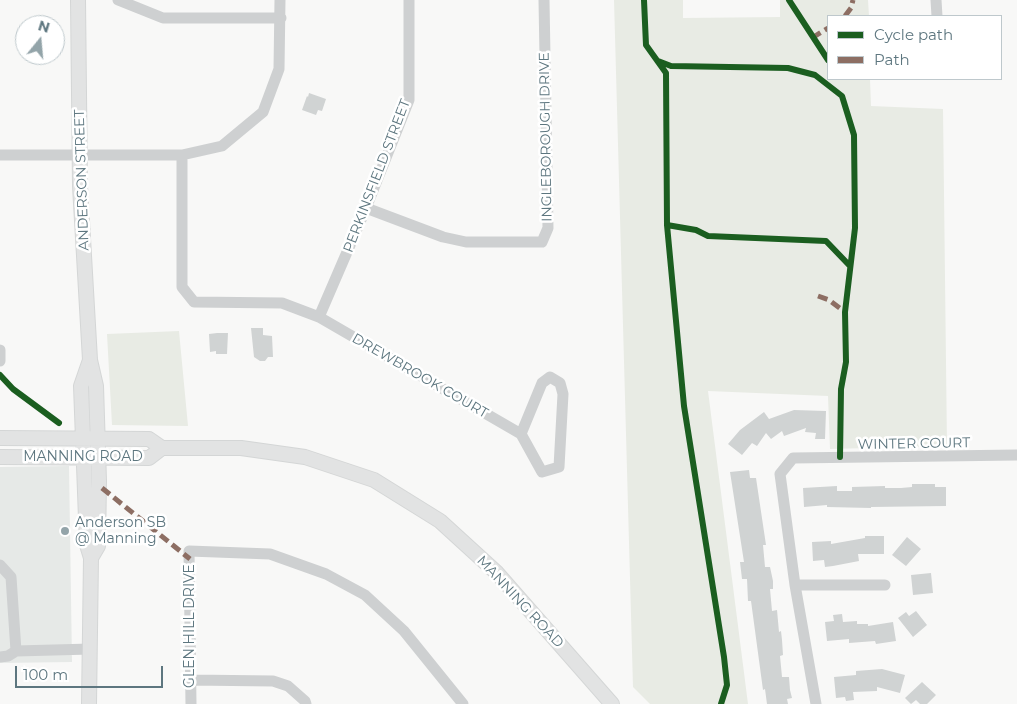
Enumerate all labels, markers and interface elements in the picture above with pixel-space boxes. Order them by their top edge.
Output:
north arrow [15,15,65,65]
legend [827,15,1002,80]
text: N [36,16,52,37]
text: Cycle path [874,25,953,44]
text: Path [874,50,910,69]
street label: INGLEBOROUGH DRIVE [536,52,556,222]
street label: PERKINSFIELD STREET [340,97,414,255]
street label: ANDERSON STREET [71,109,93,251]
street label: DREWBROOK COURT [349,330,491,422]
street label: WINTER COURT [858,435,970,453]
street label: MANNING ROAD [23,449,143,465]
place label: Anderson SB @ Manning [75,515,166,548]
marker: Anderson SB @ Manning [59,525,71,537]
street label: MANNING ROAD [473,553,567,651]
street label: GLEN HILL DRIVE [182,564,198,688]
scale bar [18,656,165,688]
text: 100 m [23,665,68,684]

